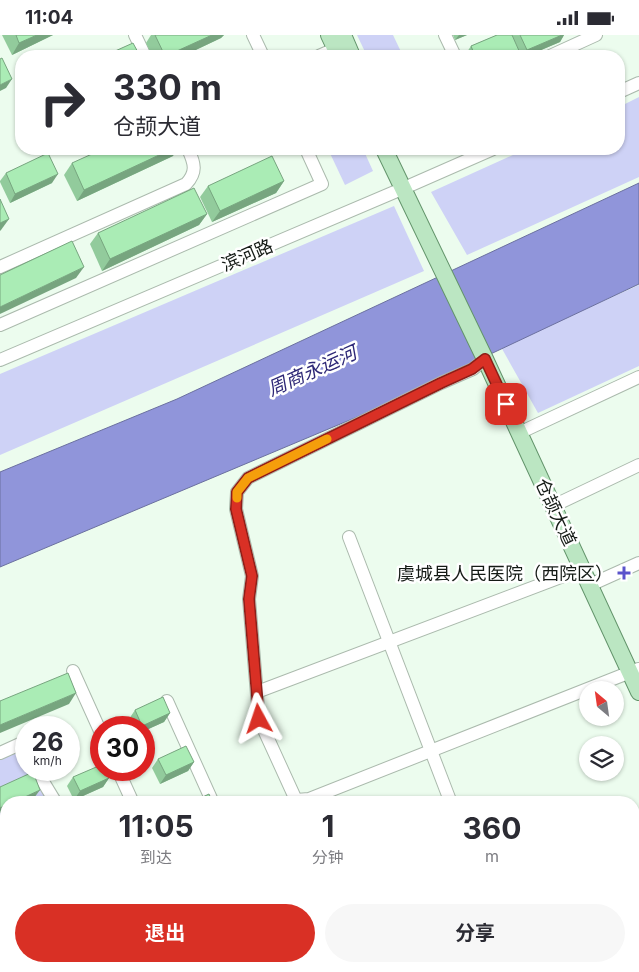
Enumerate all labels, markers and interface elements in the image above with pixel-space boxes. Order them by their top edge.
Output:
text: 11:04 [25,6,73,29]
text: 330 m [113,66,222,108]
icon: right [30,70,95,135]
text: 仓颉大道 [113,113,201,139]
street label: 滨河路 [218,235,276,275]
water label: 周商永运河 [264,340,364,401]
pin [485,383,527,425]
icon: arrive [492,390,520,418]
street label: 仓颉大道 [531,475,581,549]
place label: 虞城县人民医院（西院区） [397,563,613,584]
marker: 虞城县人民医院（西院区） [617,566,631,580]
north arrow [579,681,624,726]
map controls [579,681,624,781]
position arrow [232,692,284,744]
speed limit sign: 30 [90,716,155,781]
text: 26 [32,727,63,757]
button: layers [579,736,624,781]
text: km/h [33,753,62,768]
text: 11:05 [118,808,194,844]
text: 1 [322,808,335,844]
text: 360 [462,810,522,846]
text: m [485,846,499,866]
text: 到达 [140,847,172,867]
text: 分钟 [312,847,344,867]
button: 退出 [15,904,315,962]
button: 分享 [325,904,625,962]

